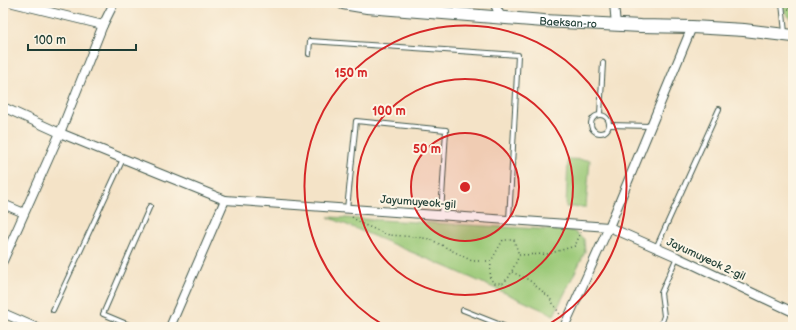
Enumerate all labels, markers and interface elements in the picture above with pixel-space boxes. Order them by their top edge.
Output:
street label: Baeksan-ro [539,14,597,30]
scale bar [28,26,136,52]
text: 100 m [34,33,66,48]
text: 150 m [335,66,367,81]
text: 100 m [372,104,406,119]
text: 50 m [413,142,441,157]
centre of rings [458,180,472,194]
street label: Jayumuyeok-gil [380,193,456,211]
street label: Jayumuyeok 2-gil [665,235,747,283]

